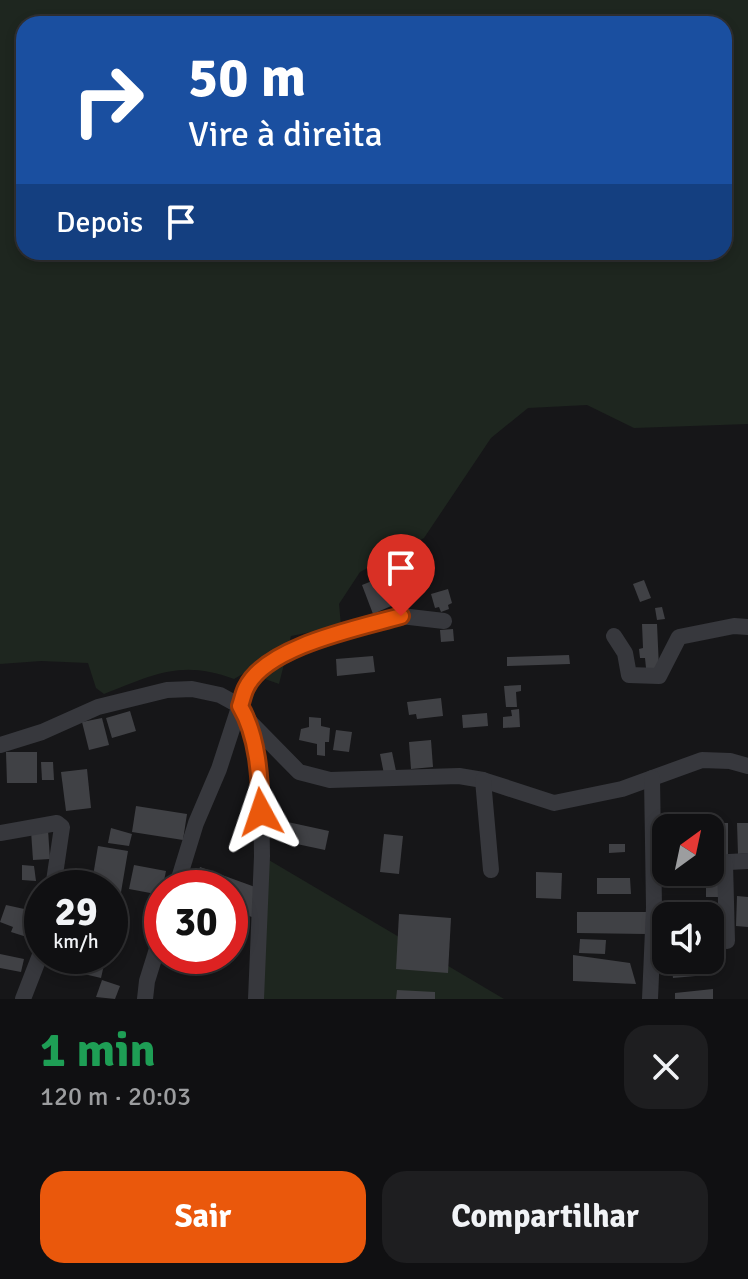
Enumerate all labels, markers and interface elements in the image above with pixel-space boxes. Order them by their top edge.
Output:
text: 50 m [188,43,306,112]
icon: right [56,48,160,152]
text: Vire à direita [188,112,383,157]
icon: arrive [159,200,203,244]
text: Depois [56,204,143,241]
pin [367,534,435,616]
icon: arrive [379,546,423,590]
position arrow [219,770,303,854]
north arrow [652,814,724,886]
map controls [652,814,724,974]
speed limit sign: 30 [144,870,248,974]
text: 29 [54,887,98,937]
button: sound [652,902,724,974]
text: km/h [53,929,99,954]
text: 1 min [40,1021,156,1080]
button: close [624,1025,708,1109]
text: 120 m · 20:03 [40,1081,191,1113]
button: Sair [40,1171,366,1263]
button: Compartilhar [382,1171,708,1263]

